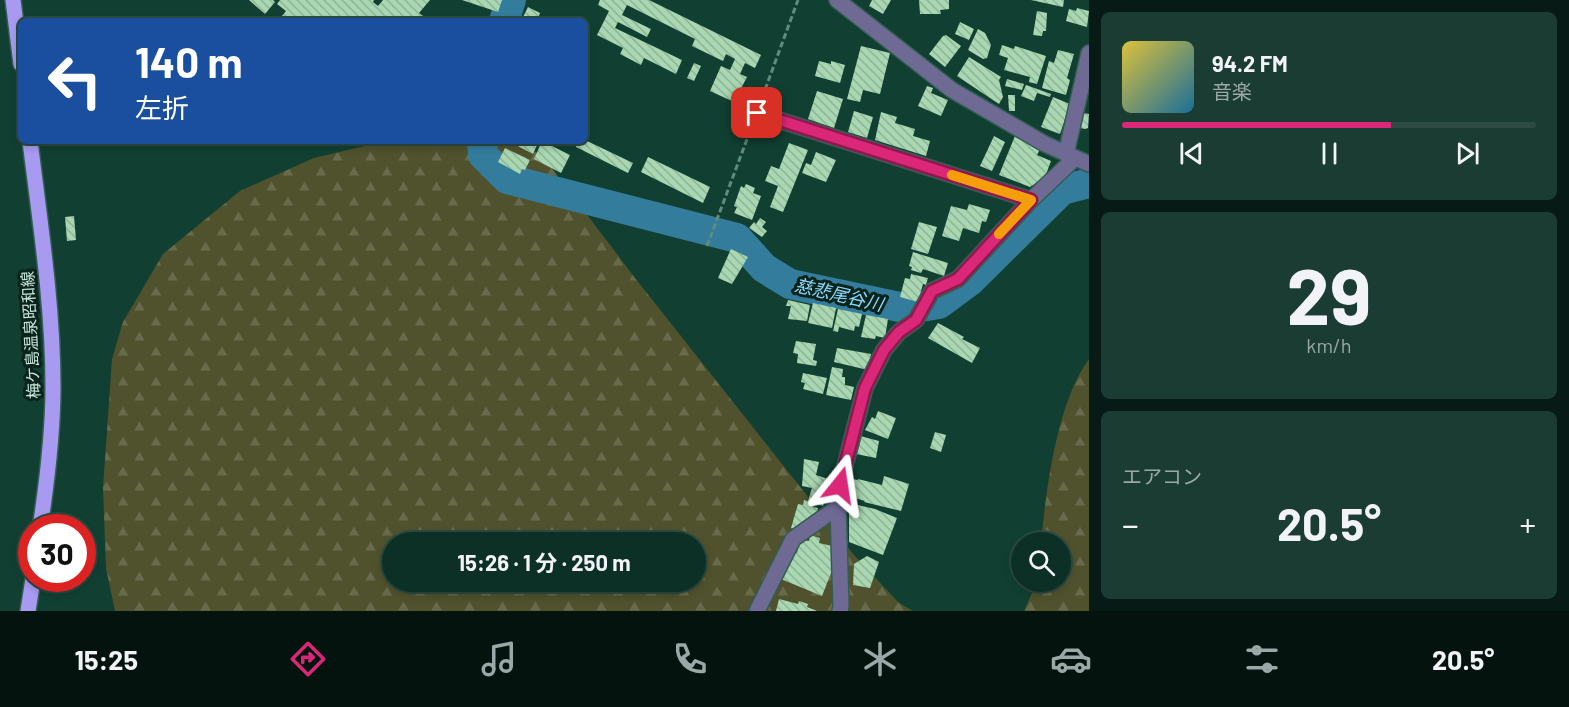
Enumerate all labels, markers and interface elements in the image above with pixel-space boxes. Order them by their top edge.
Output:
text: 140 m [135,36,243,86]
icon: left [36,42,114,120]
text: 94.2 FM [1212,50,1288,76]
text: 音楽 [1212,79,1252,103]
pin [731,87,782,138]
text: 左折 [135,91,189,123]
icon: arrive [740,96,773,129]
icon: previous [1175,137,1208,170]
icon: pause [1313,137,1346,170]
icon: next [1451,137,1484,170]
text: 29 [1286,247,1372,341]
street label: 梅ケ島温泉昭和線 [17,271,43,399]
water label: 慈悲尾谷川 [793,273,887,315]
text: km/h [1306,333,1352,357]
position arrow [808,453,872,517]
text: エアコン [1122,464,1202,488]
text: 20.5° [1277,496,1381,550]
text: − [1122,504,1139,544]
text: + [1520,504,1536,544]
speed limit sign: 30 [18,514,96,592]
map controls [1011,532,1071,592]
button: search [1011,532,1071,592]
text: 15:26 · 1 分 · 250 m [457,549,631,575]
icon: directions [287,638,329,680]
icon: music [478,638,520,680]
icon: phone [669,638,711,680]
icon: climate [859,638,901,680]
icon: car [1050,638,1092,680]
icon: filters [1241,638,1283,680]
text: 15:25 [74,643,138,675]
text: 20.5° [1432,643,1494,675]

